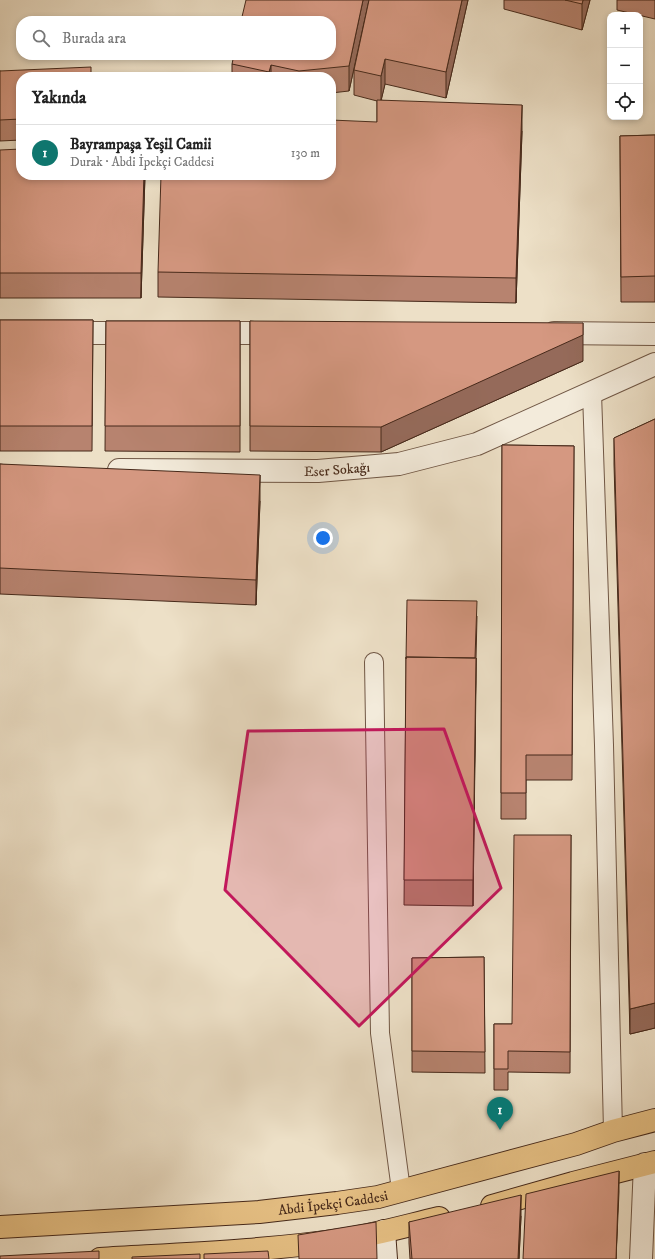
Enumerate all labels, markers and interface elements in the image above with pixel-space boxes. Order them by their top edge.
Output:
map controls [607,12,643,120]
button: + [607,12,643,48]
search box [16,16,336,60]
icon: search [30,27,52,49]
text: Burada ara [62,29,126,48]
button: − [607,48,643,84]
button: locate [607,84,643,120]
text: Yakında [32,87,86,109]
text: Bayrampaşa Yeşil Camii [70,135,211,154]
text: 1 [43,145,47,161]
text: 130 m [291,145,320,161]
text: Durak · Abdi İpekçi Caddesi [70,154,214,170]
street label: Eser Sokağı [304,459,371,481]
your location [313,528,333,548]
pin: 1 [487,1097,513,1130]
street label: Abdi İpekçi Caddesi [277,1187,391,1220]

